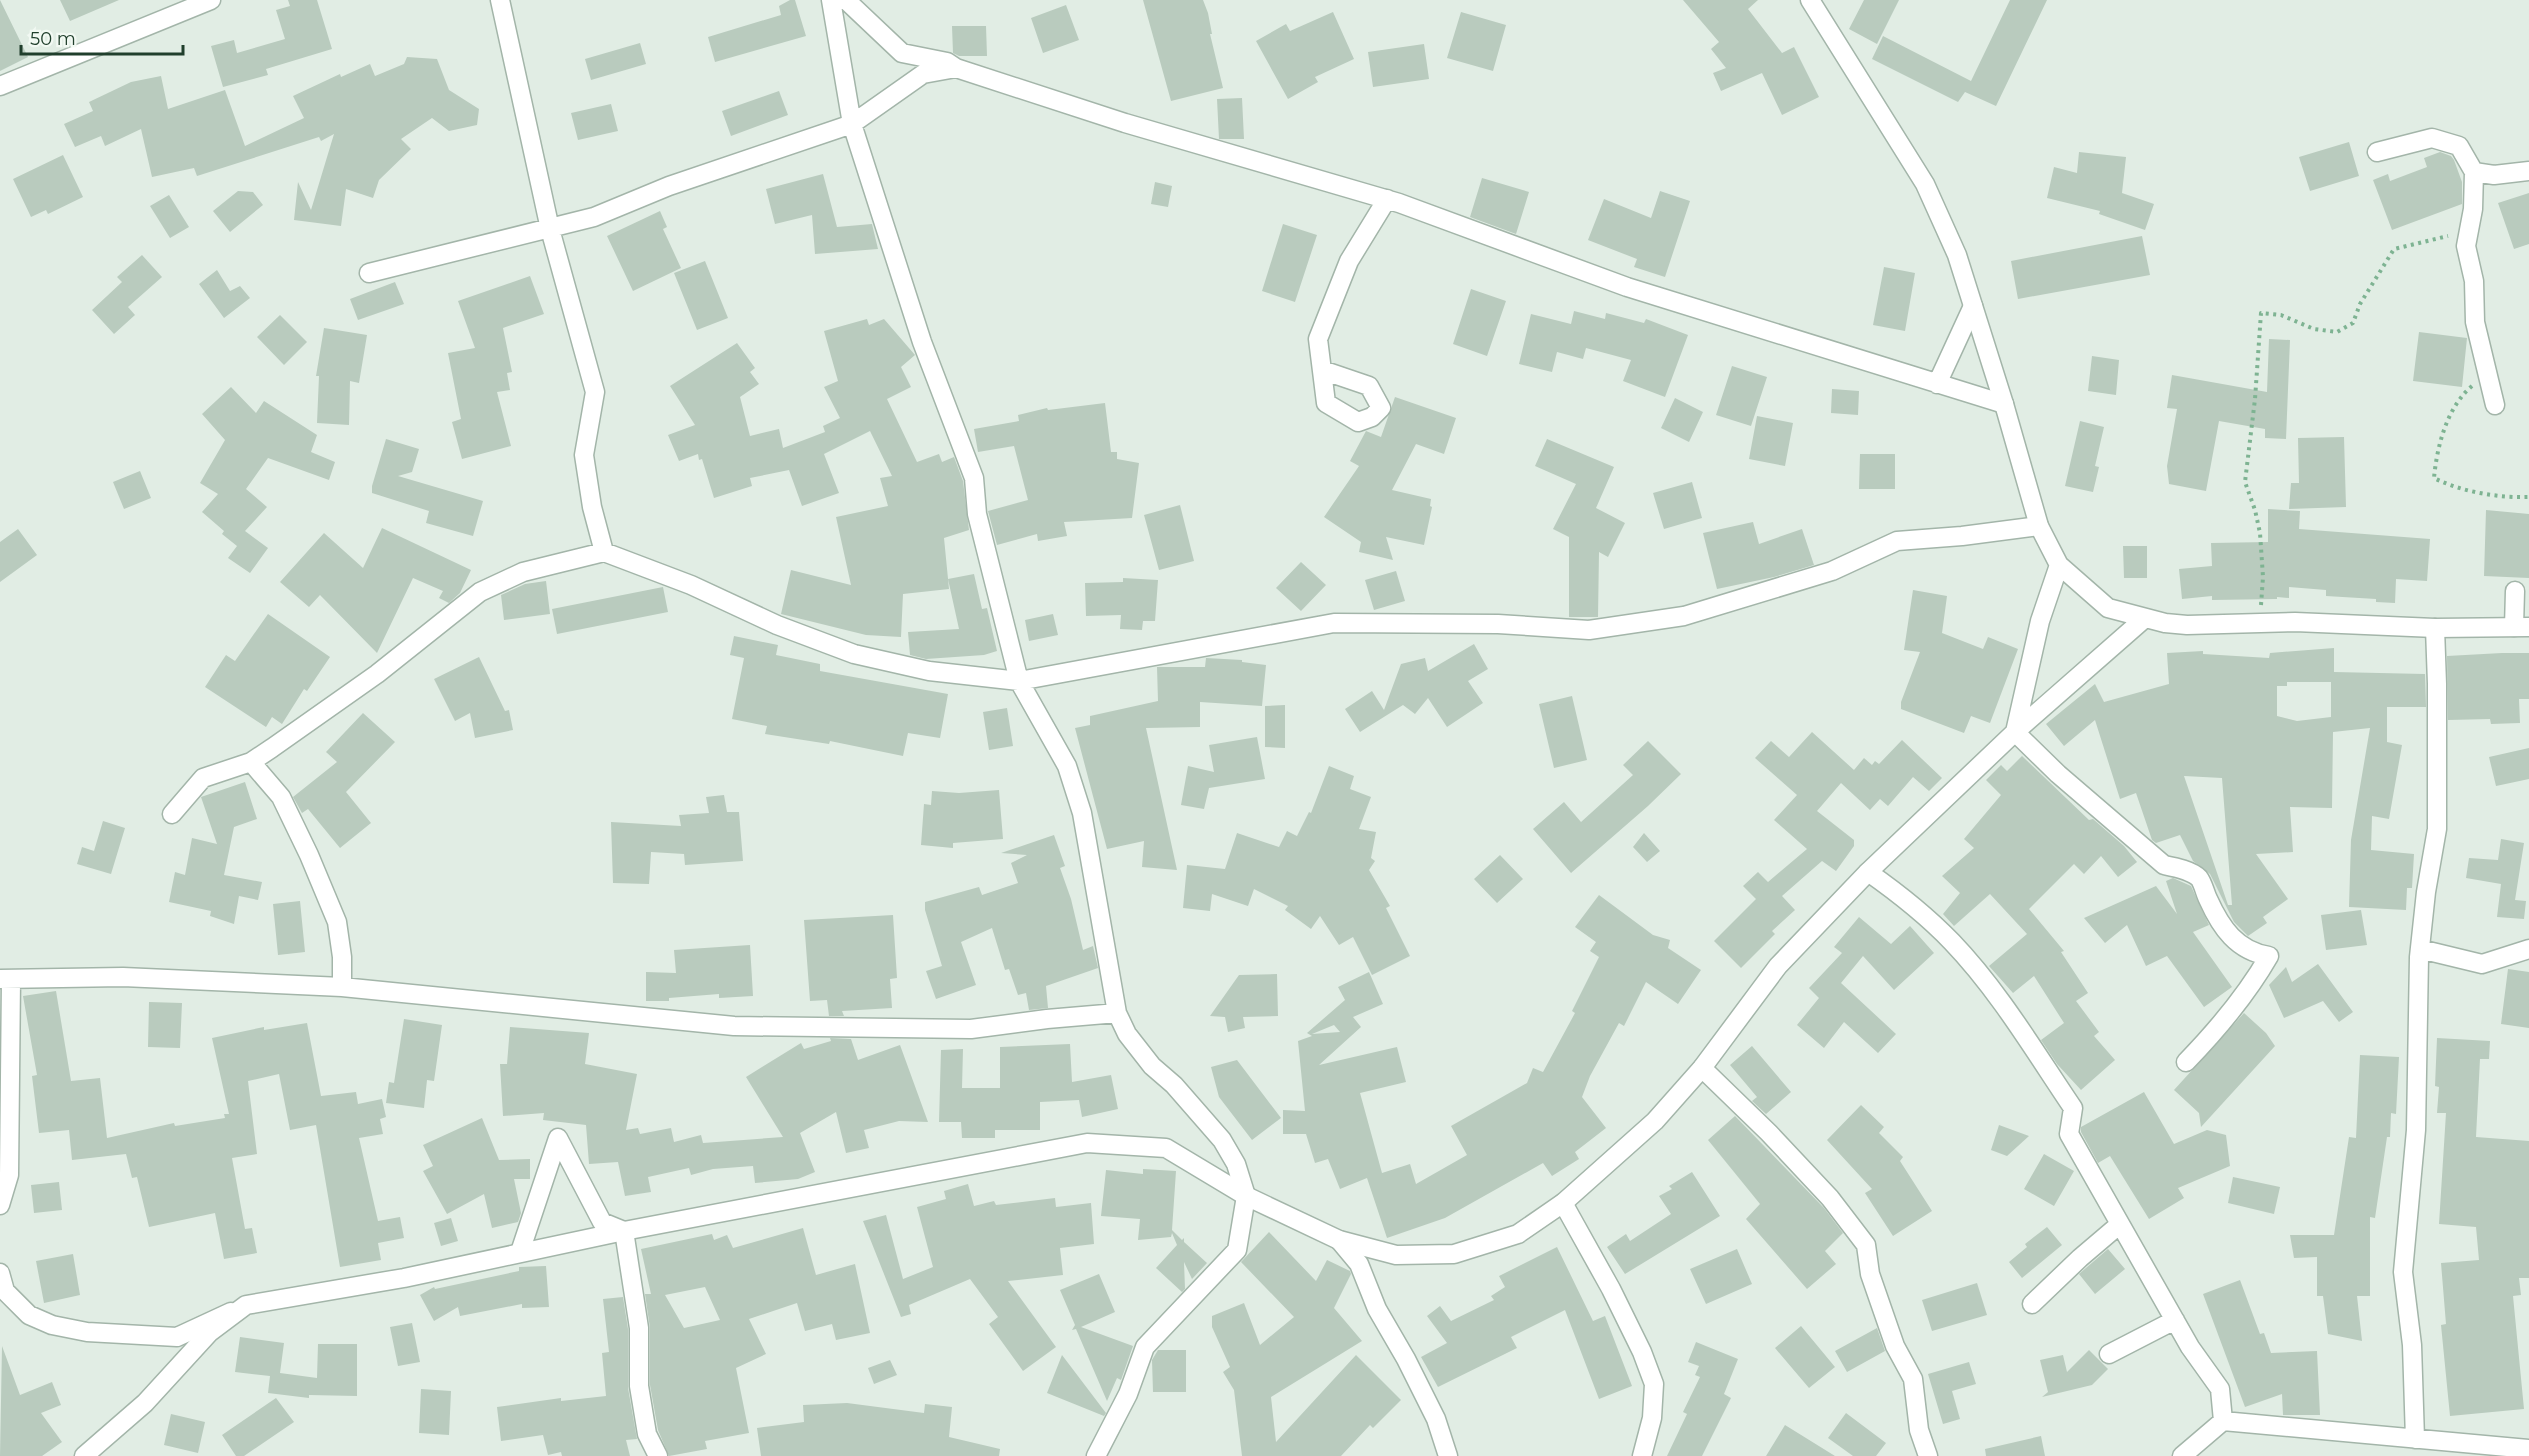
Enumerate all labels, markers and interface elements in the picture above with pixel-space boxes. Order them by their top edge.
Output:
scale bar [21,18,183,56]
text: 50 m [30,28,76,50]

